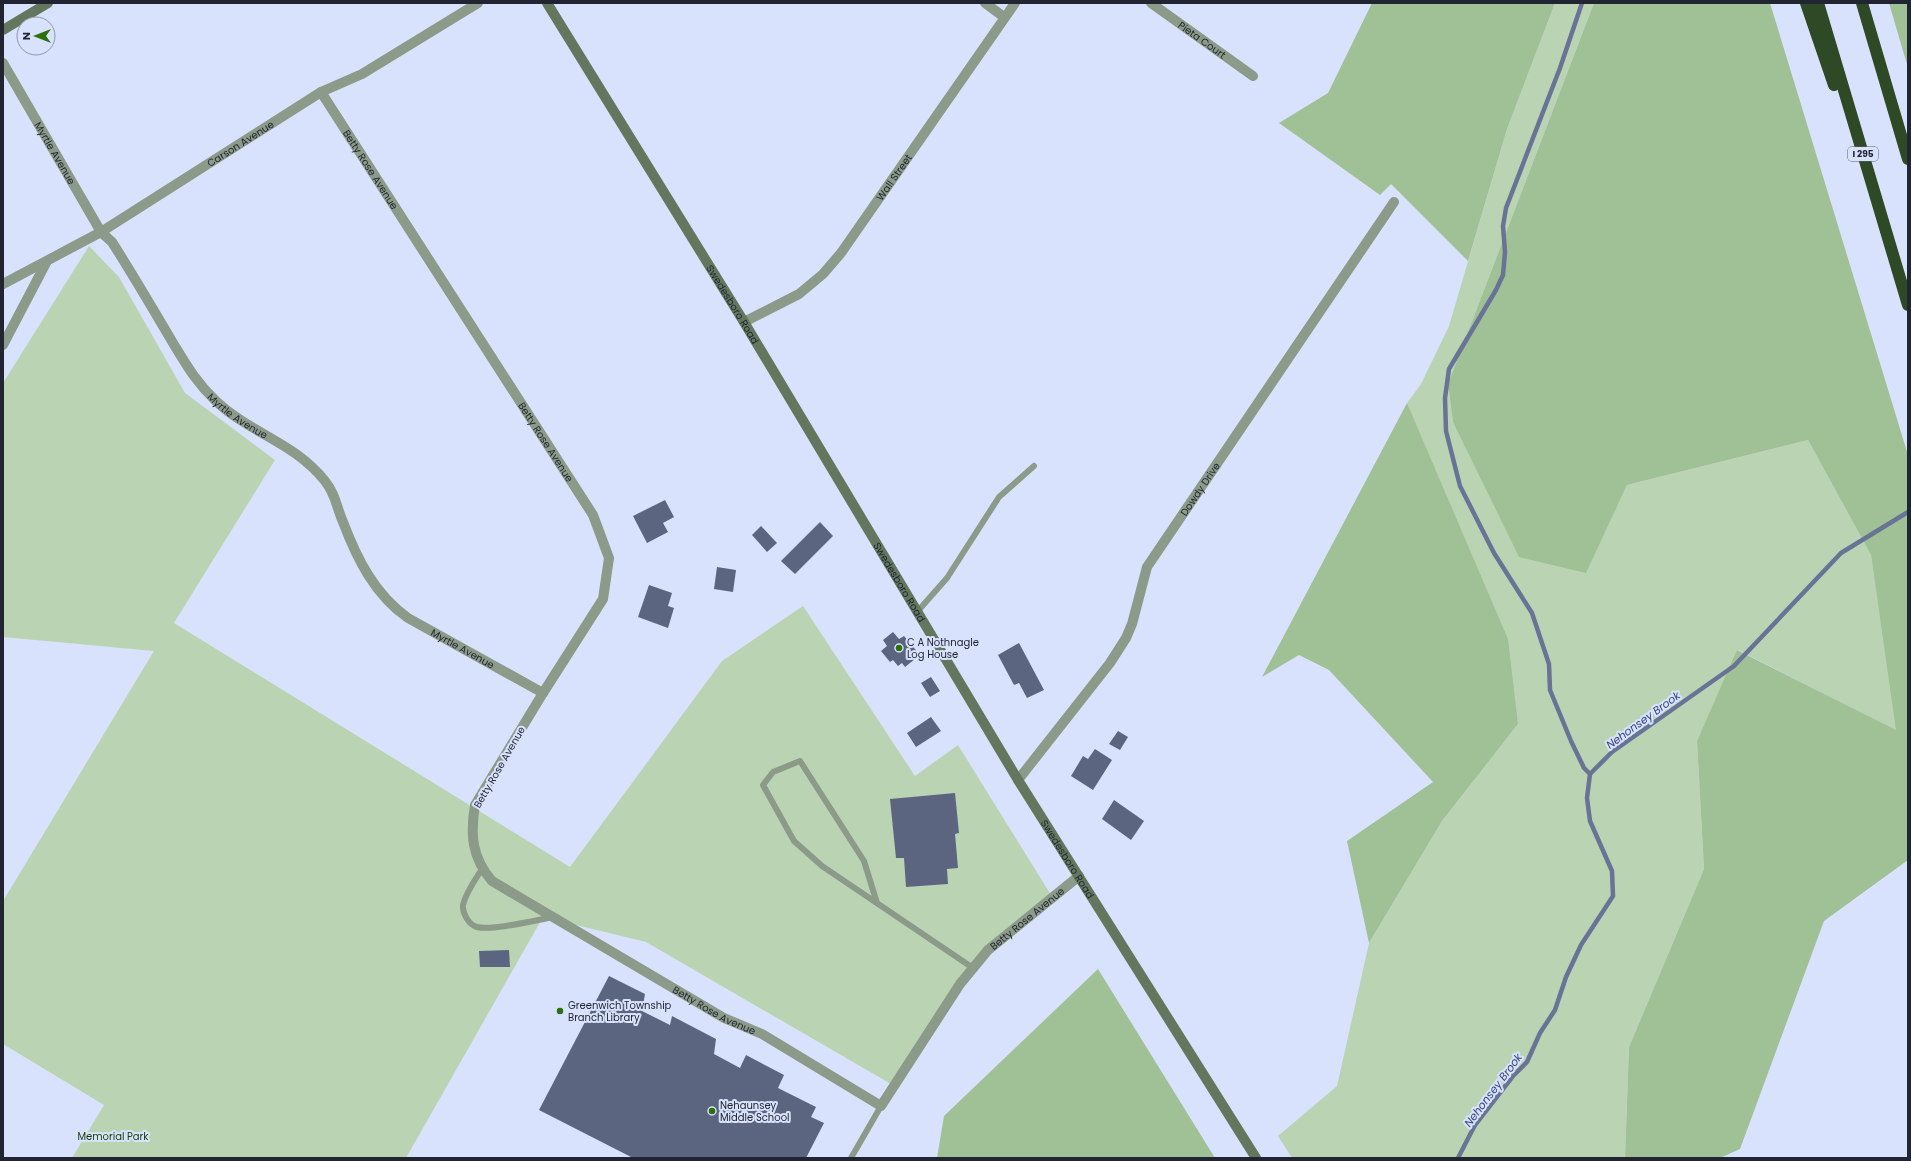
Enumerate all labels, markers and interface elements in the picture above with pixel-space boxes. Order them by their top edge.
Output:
north arrow [16,16,56,56]
street label: Pieta Court [1175,18,1229,63]
text: N [18,32,34,40]
street label: Carson Avenue [204,117,277,171]
street label: Myrtle Avenue [31,119,79,188]
street label: Betty Rose Avenue [339,127,402,212]
road number: I 295 [1848,147,1878,161]
street label: Wall Street [873,151,916,204]
street label: Swedesboro Road [702,262,762,347]
street label: Myrtle Avenue [204,390,270,443]
street label: Betty Rose Avenue [514,399,577,485]
street label: Dowdy Drive [1177,459,1224,519]
street label: Swedesboro Road [869,540,929,625]
street label: Myrtle Avenue [428,625,497,673]
place label: C A Nothnagle Log House [907,635,979,662]
marker: C A Nothnagle Log House [894,643,904,653]
water label: Nehonsey Brook [1603,687,1684,752]
street label: Betty Rose Avenue [470,724,529,811]
street label: Swedesboro Road [1037,817,1098,902]
street label: Betty Rose Avenue [987,884,1068,954]
street label: Betty Rose Avenue [670,982,758,1039]
place label: Greenwich Township Branch Library [568,998,672,1025]
marker: Greenwich Township Branch Library [555,1006,565,1016]
water label: Nehonsey Brook [1460,1049,1527,1130]
place label: Nehaunsey Middle School [720,1098,790,1125]
marker: Nehaunsey Middle School [707,1106,717,1116]
park label: Memorial Park [77,1129,149,1144]

